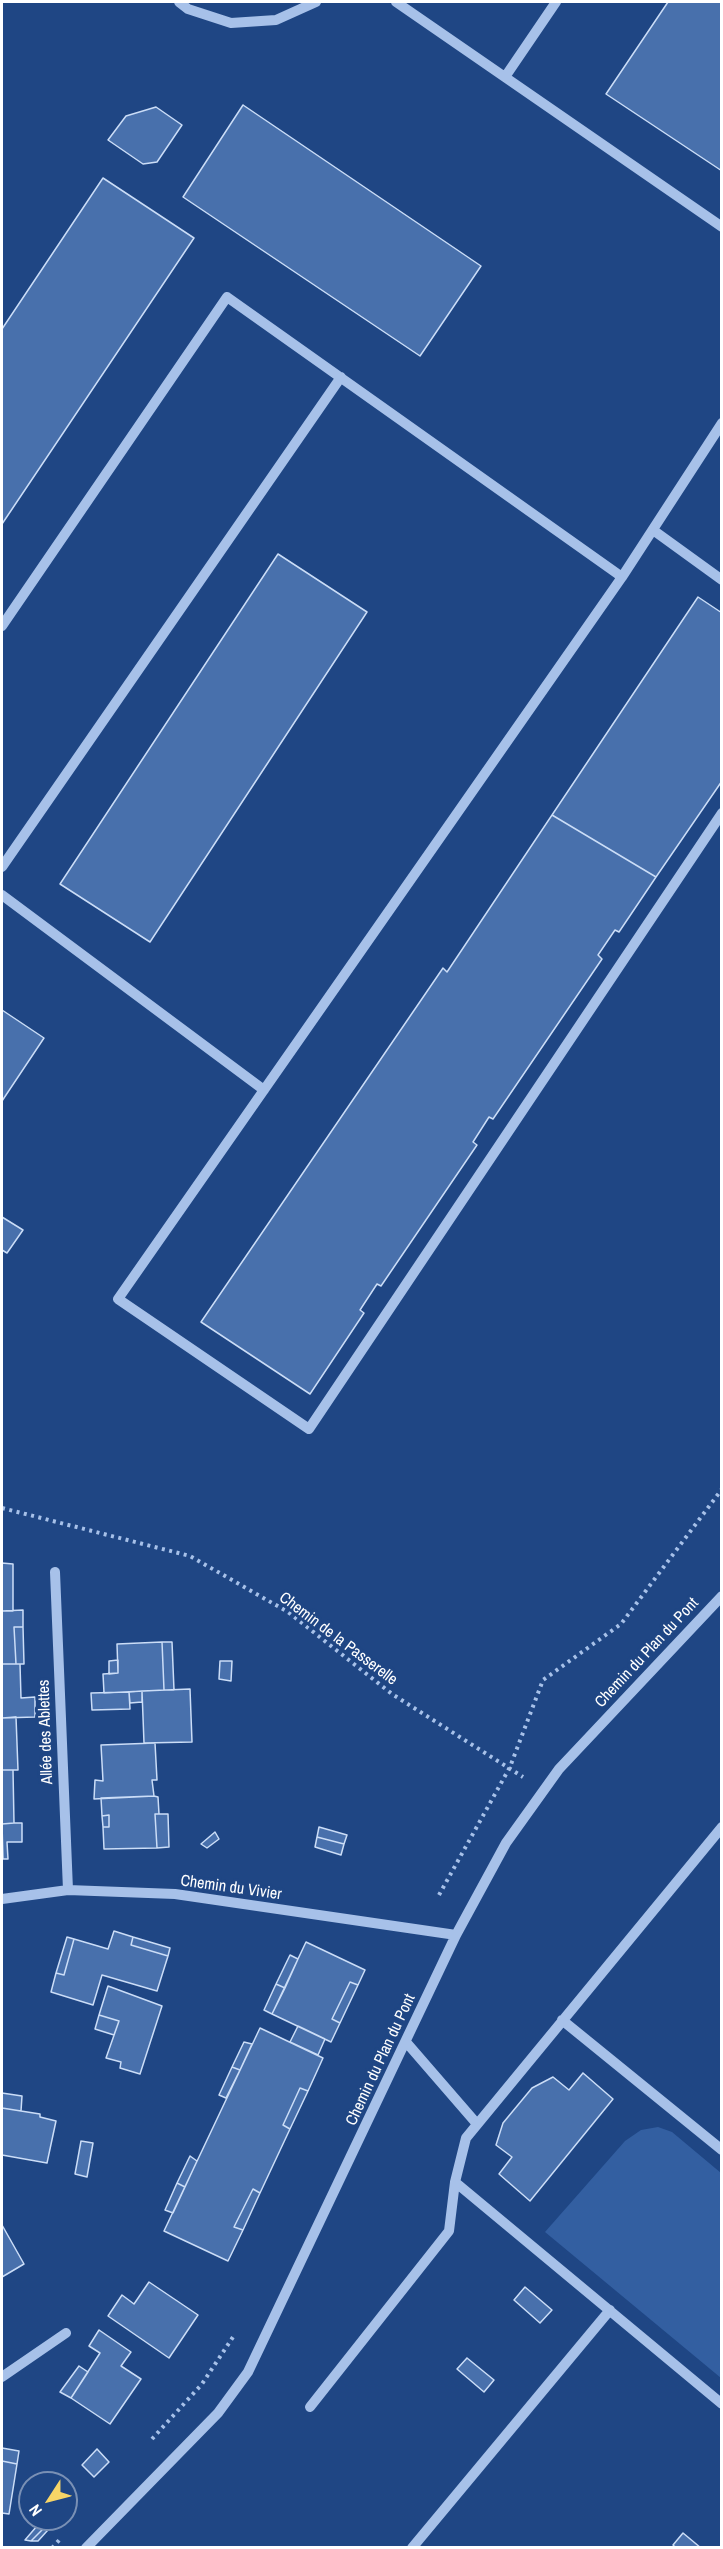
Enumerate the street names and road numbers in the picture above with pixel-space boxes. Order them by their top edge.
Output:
street label: Chemin de la Passerelle [275,1588,401,1690]
street label: Chemin du Plan du Pont [591,1594,703,1712]
street label: Allée des Ablettes [35,1679,57,1785]
street label: Chemin du Vivier [179,1871,283,1905]
street label: Chemin du Plan du Pont [342,1991,420,2129]

